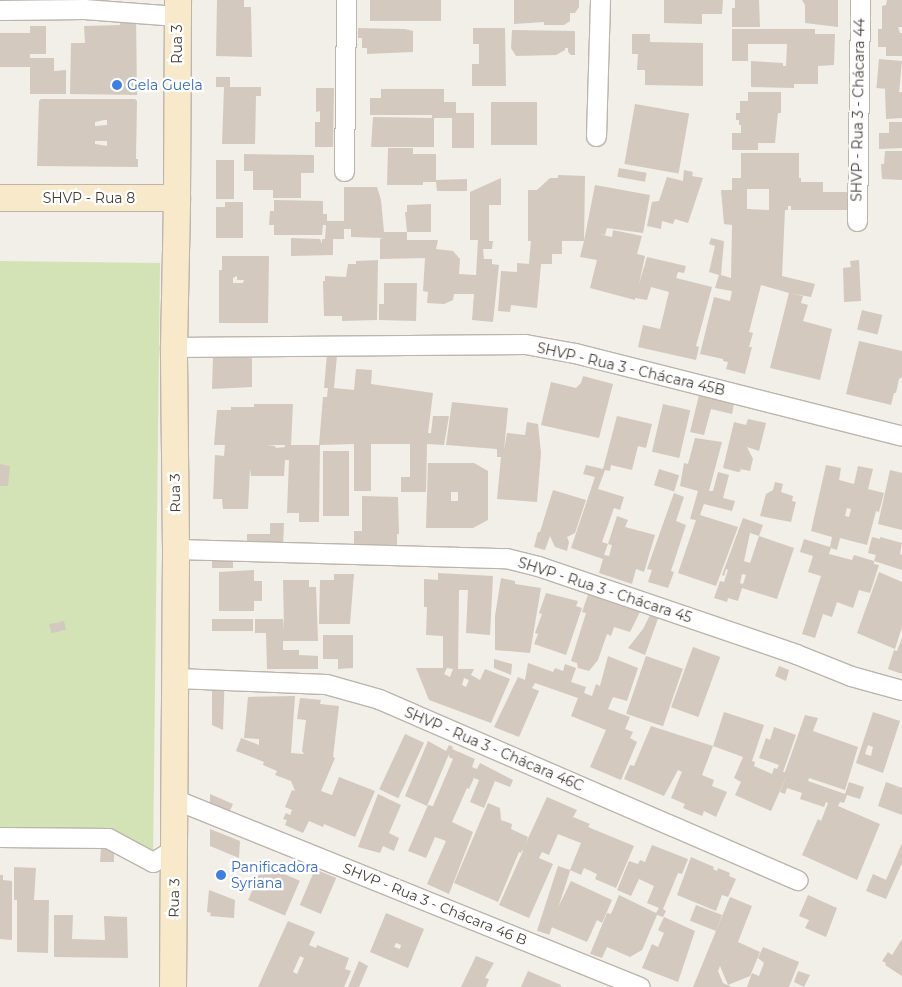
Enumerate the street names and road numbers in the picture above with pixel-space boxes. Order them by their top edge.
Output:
street label: SHVP - Rua 3 - Chácara 44 [848,18,868,202]
street label: Rua 3 [169,24,185,64]
street label: SHVP - Rua 8 [43,190,135,206]
street label: SHVP - Rua 3 - Chácara 45B [535,339,727,399]
street label: Rua 3 [166,473,184,513]
street label: SHVP - Rua 3 - Chácara 45 [516,554,694,626]
street label: SHVP - Rua 3 - Chácara 46C [402,704,586,794]
street label: SHVP - Rua 3 - Chácara 46 B [341,859,529,949]
street label: Rua 3 [165,878,183,918]

